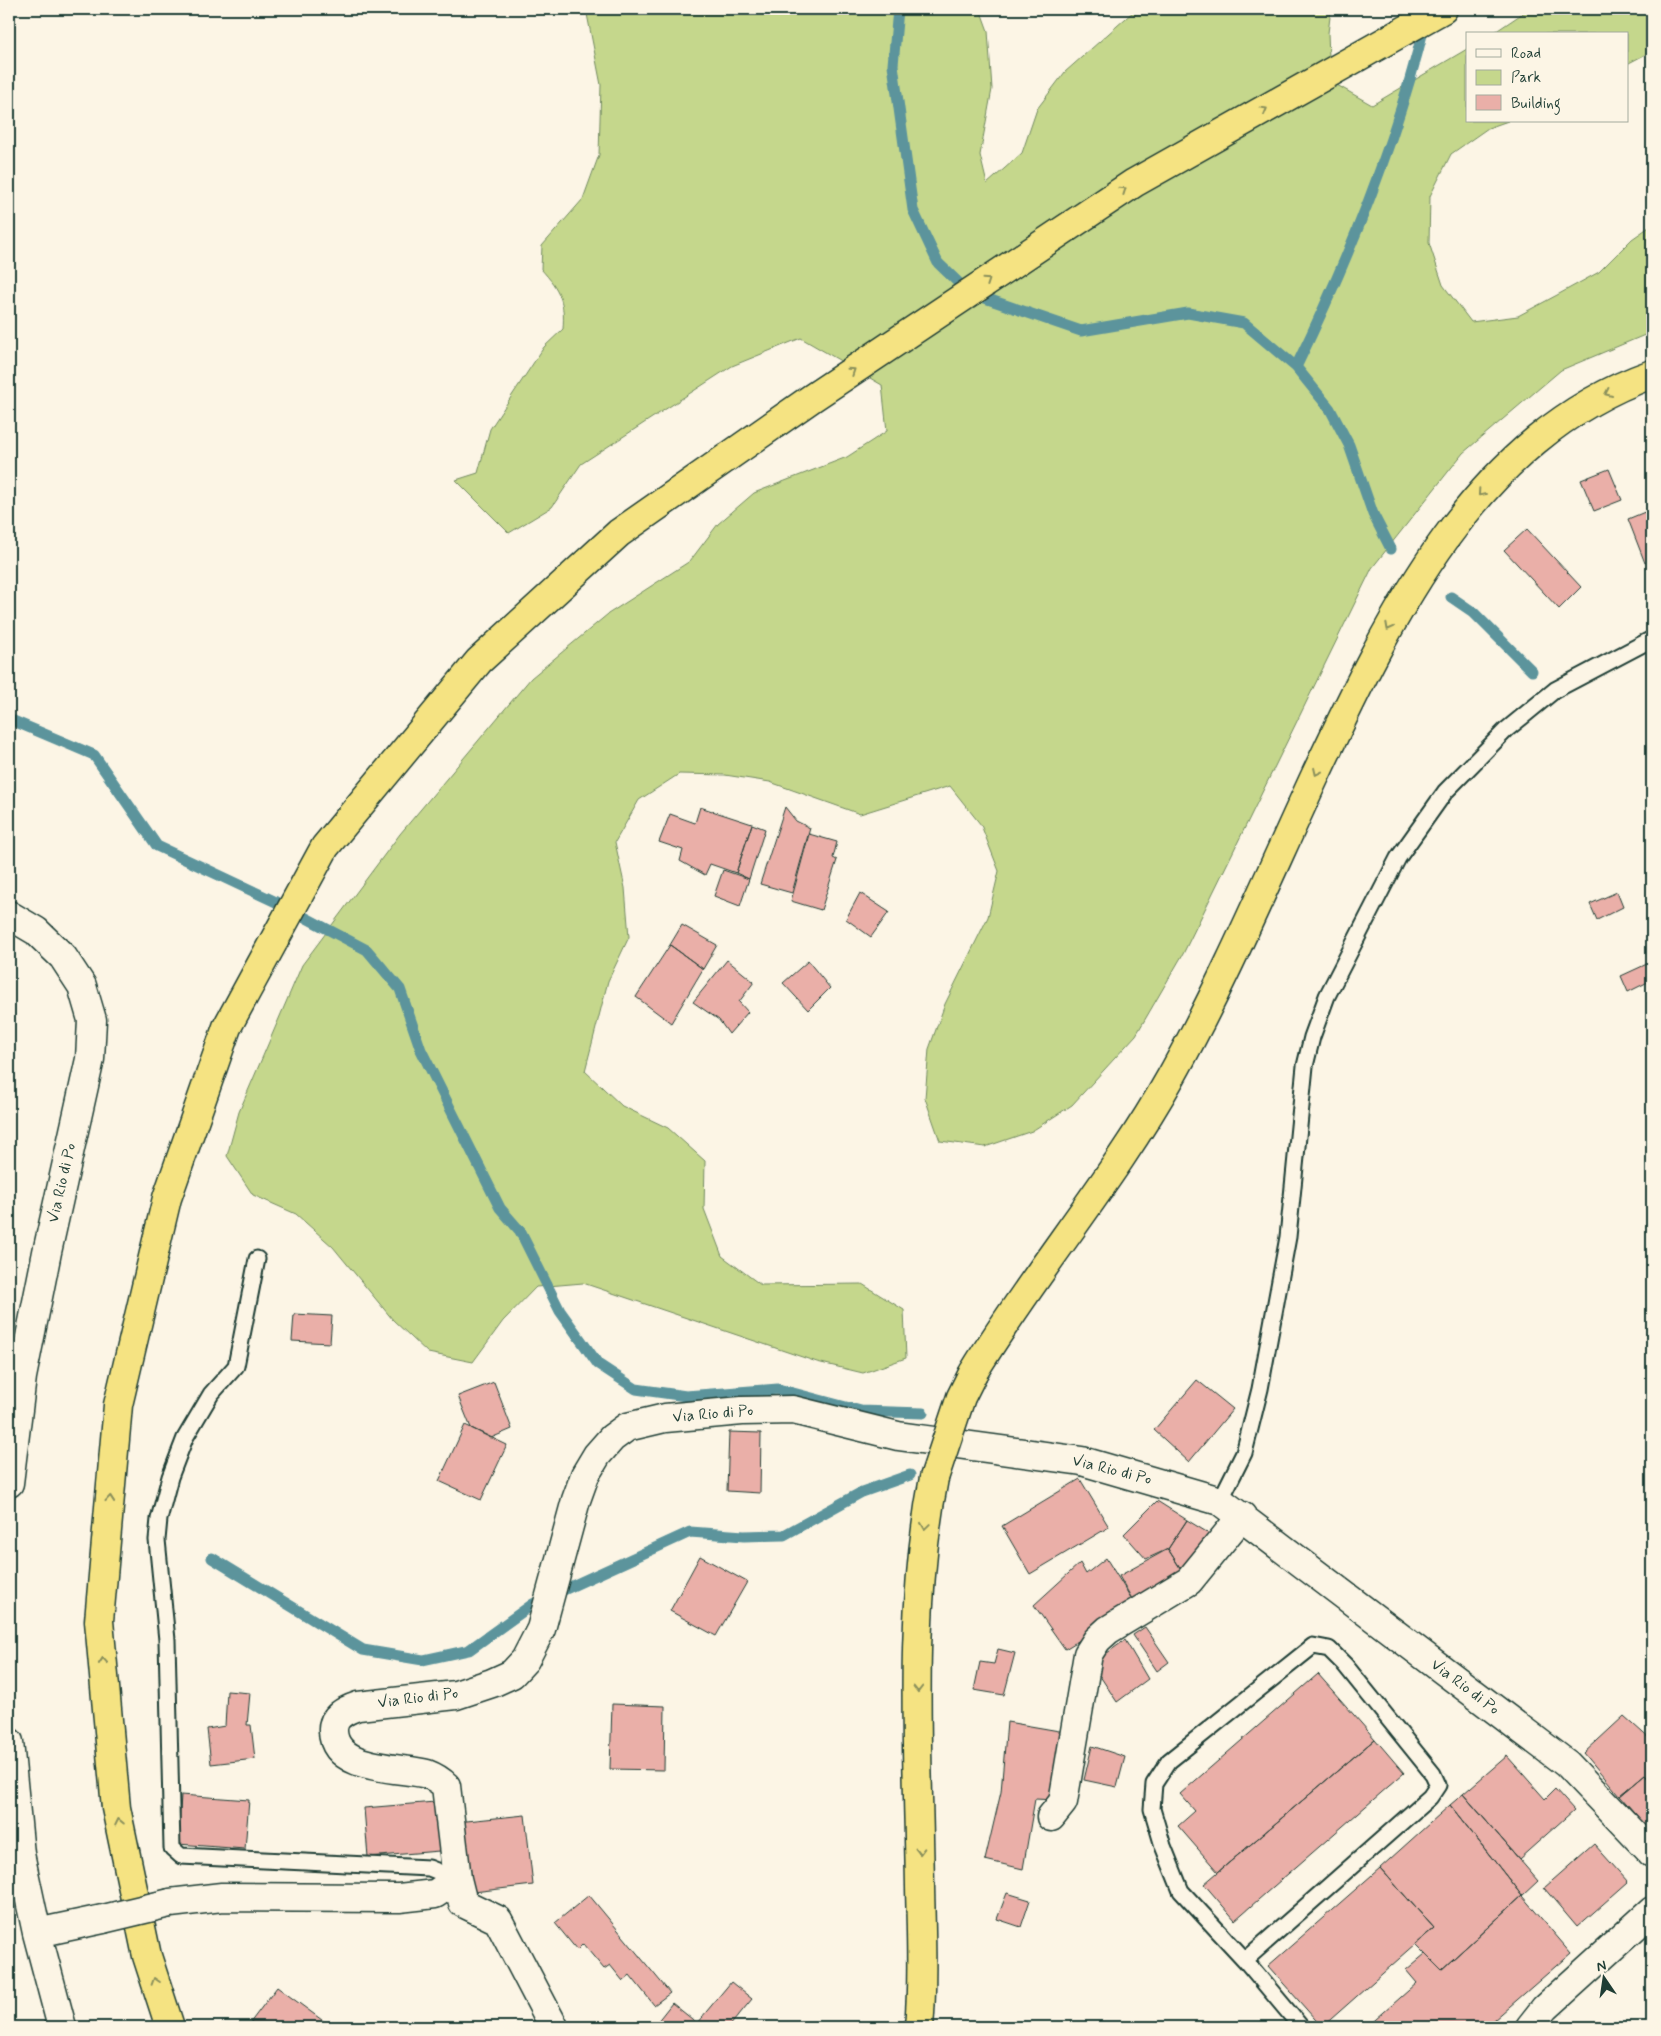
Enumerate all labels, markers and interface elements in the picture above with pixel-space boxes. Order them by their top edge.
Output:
legend [1466,32,1628,122]
text: Road [1511,44,1541,64]
text: Park [1511,68,1541,88]
text: Building [1511,94,1561,115]
one-way arrow [1258,106,1267,116]
one-way arrow [1117,187,1126,197]
one-way arrow [982,277,991,287]
one-way arrow [846,368,856,377]
one-way arrow [1604,387,1613,398]
one-way arrow [1478,488,1487,497]
one-way arrow [1385,622,1395,631]
one-way arrow [1313,767,1323,776]
street label: Via Rio di Po [43,1141,81,1225]
street label: Via Rio di Po [672,1400,754,1428]
street label: Via Rio di Po [1070,1450,1154,1490]
one-way arrow [104,1495,115,1503]
one-way arrow [920,1523,931,1531]
street label: Via Rio di Po [1426,1654,1504,1720]
one-way arrow [97,1657,108,1665]
street label: Via Rio di Po [377,1683,459,1713]
one-way arrow [913,1685,923,1693]
one-way arrow [114,1818,125,1827]
one-way arrow [915,1848,925,1855]
north arrow [1578,1954,1628,2004]
text: N [1595,1956,1608,1976]
one-way arrow [150,1977,160,1985]

